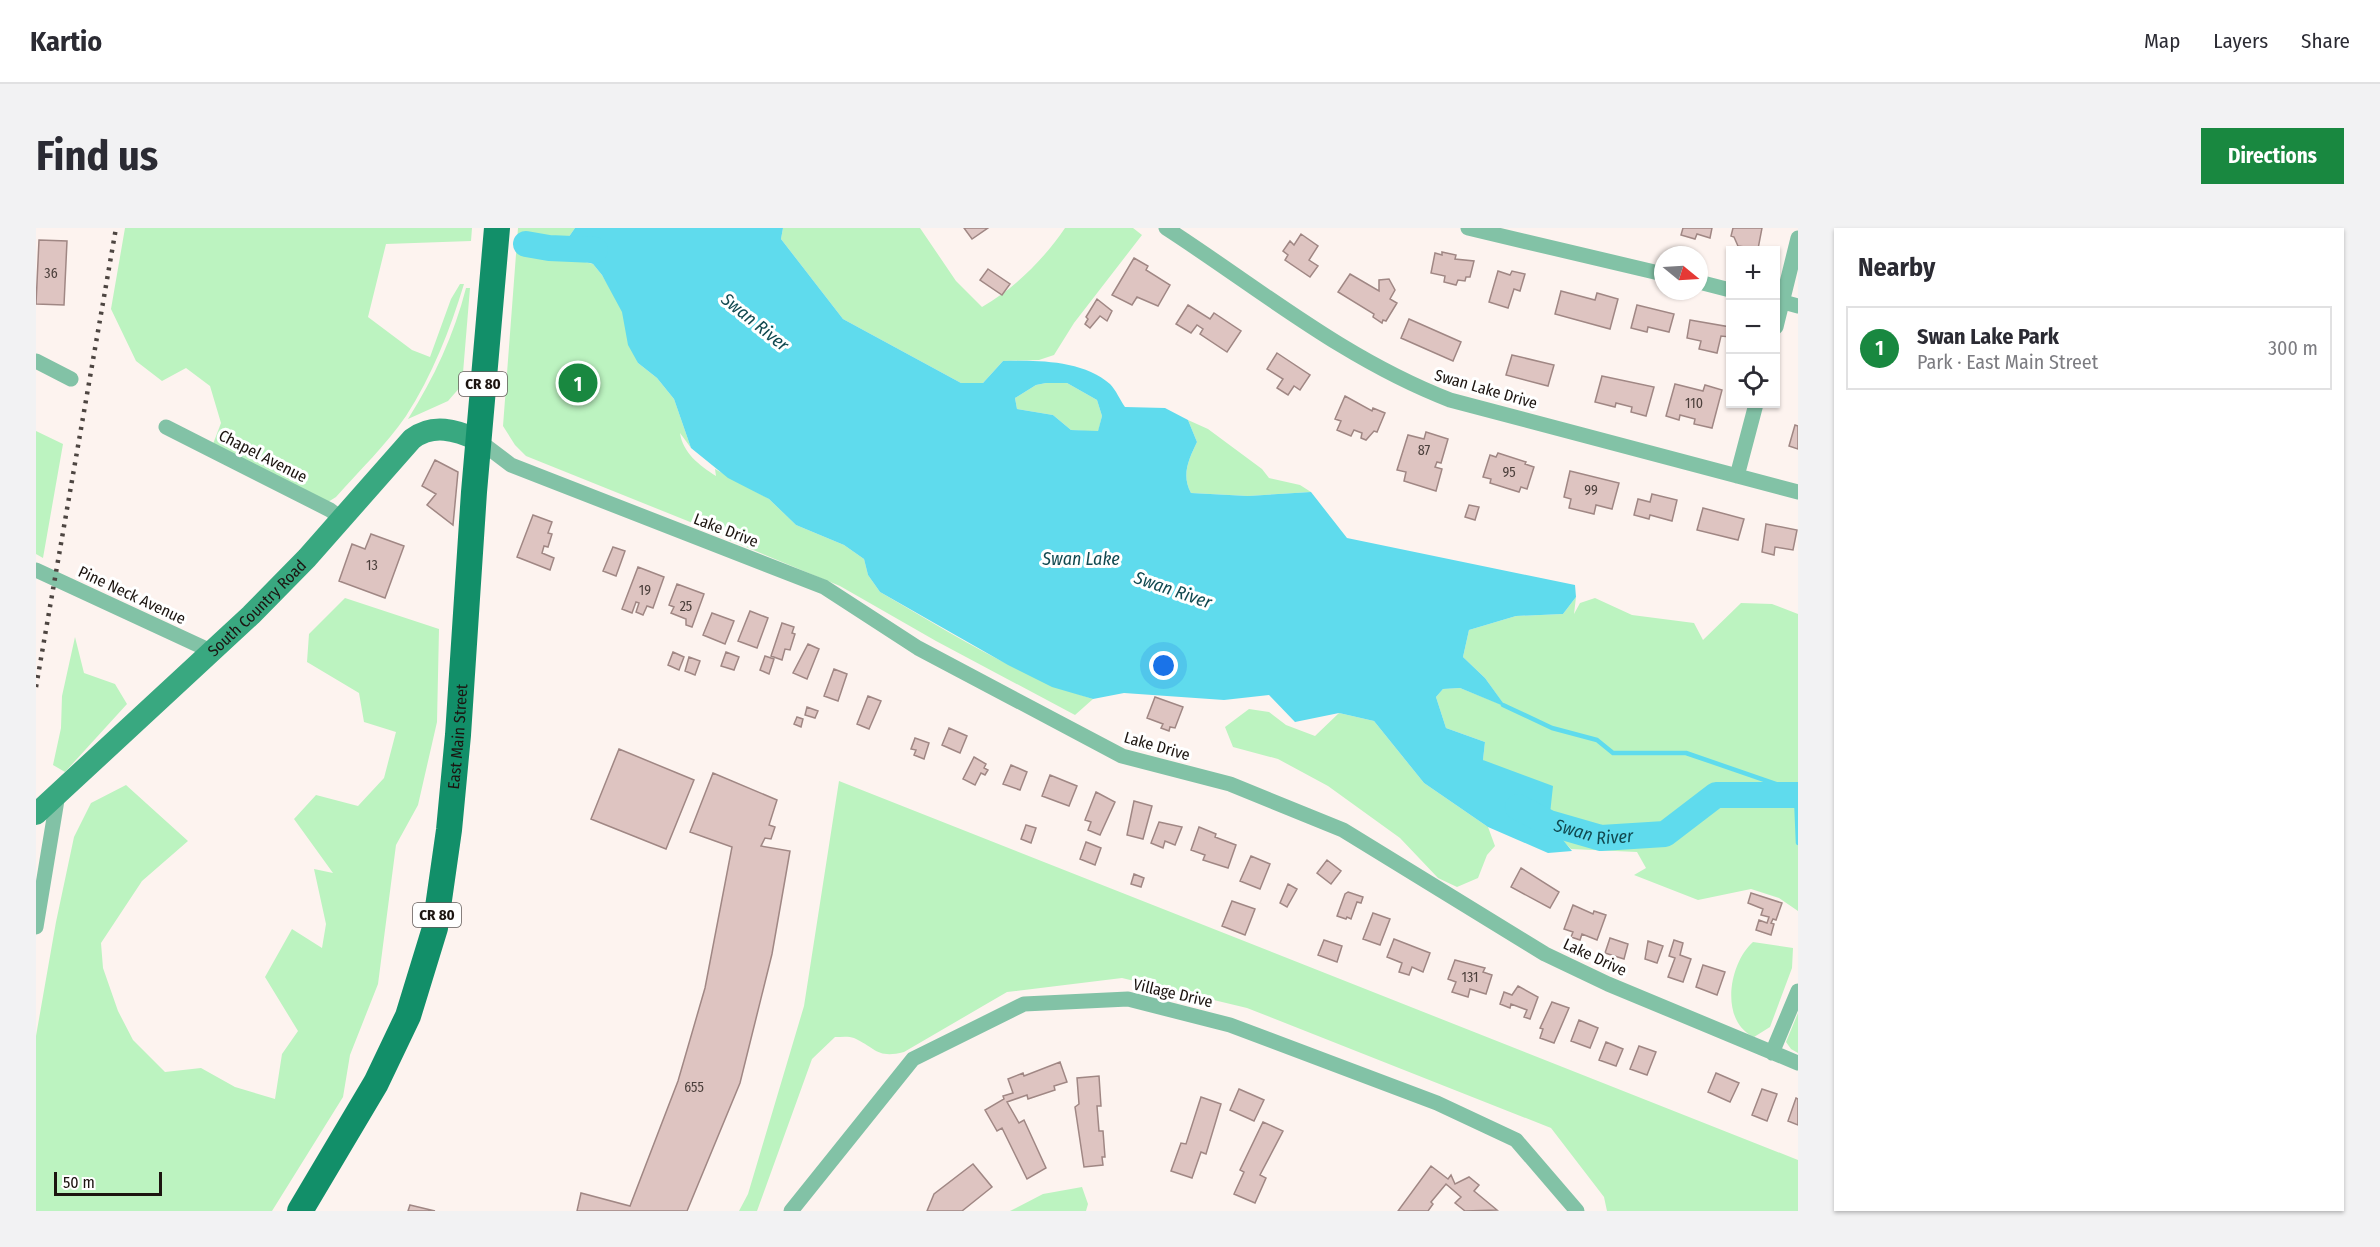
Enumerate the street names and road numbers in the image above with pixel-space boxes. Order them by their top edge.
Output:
street label: Swan Lake Drive [1432,365,1540,413]
road number: CR 80 [459,372,507,396]
street label: Chapel Avenue [216,426,310,486]
street label: Lake Drive [691,509,761,551]
street label: South Country Road [203,555,310,660]
street label: Pine Neck Avenue [75,562,189,628]
street label: East Main Street [443,682,471,790]
street label: Lake Drive [1122,728,1192,764]
road number: CR 80 [413,903,461,927]
street label: Lake Drive [1560,934,1630,980]
street label: Village Drive [1131,975,1215,1011]

